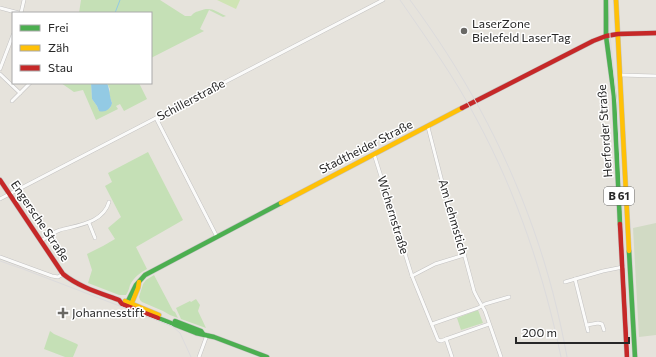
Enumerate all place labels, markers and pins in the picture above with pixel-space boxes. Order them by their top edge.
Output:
place label: LaserZone Bielefeld LaserTag [472,16,571,44]
marker: LaserZone Bielefeld LaserTag [459,26,469,36]
place label: Johannesstift [72,305,145,320]
marker: Johannesstift [57,307,69,319]

